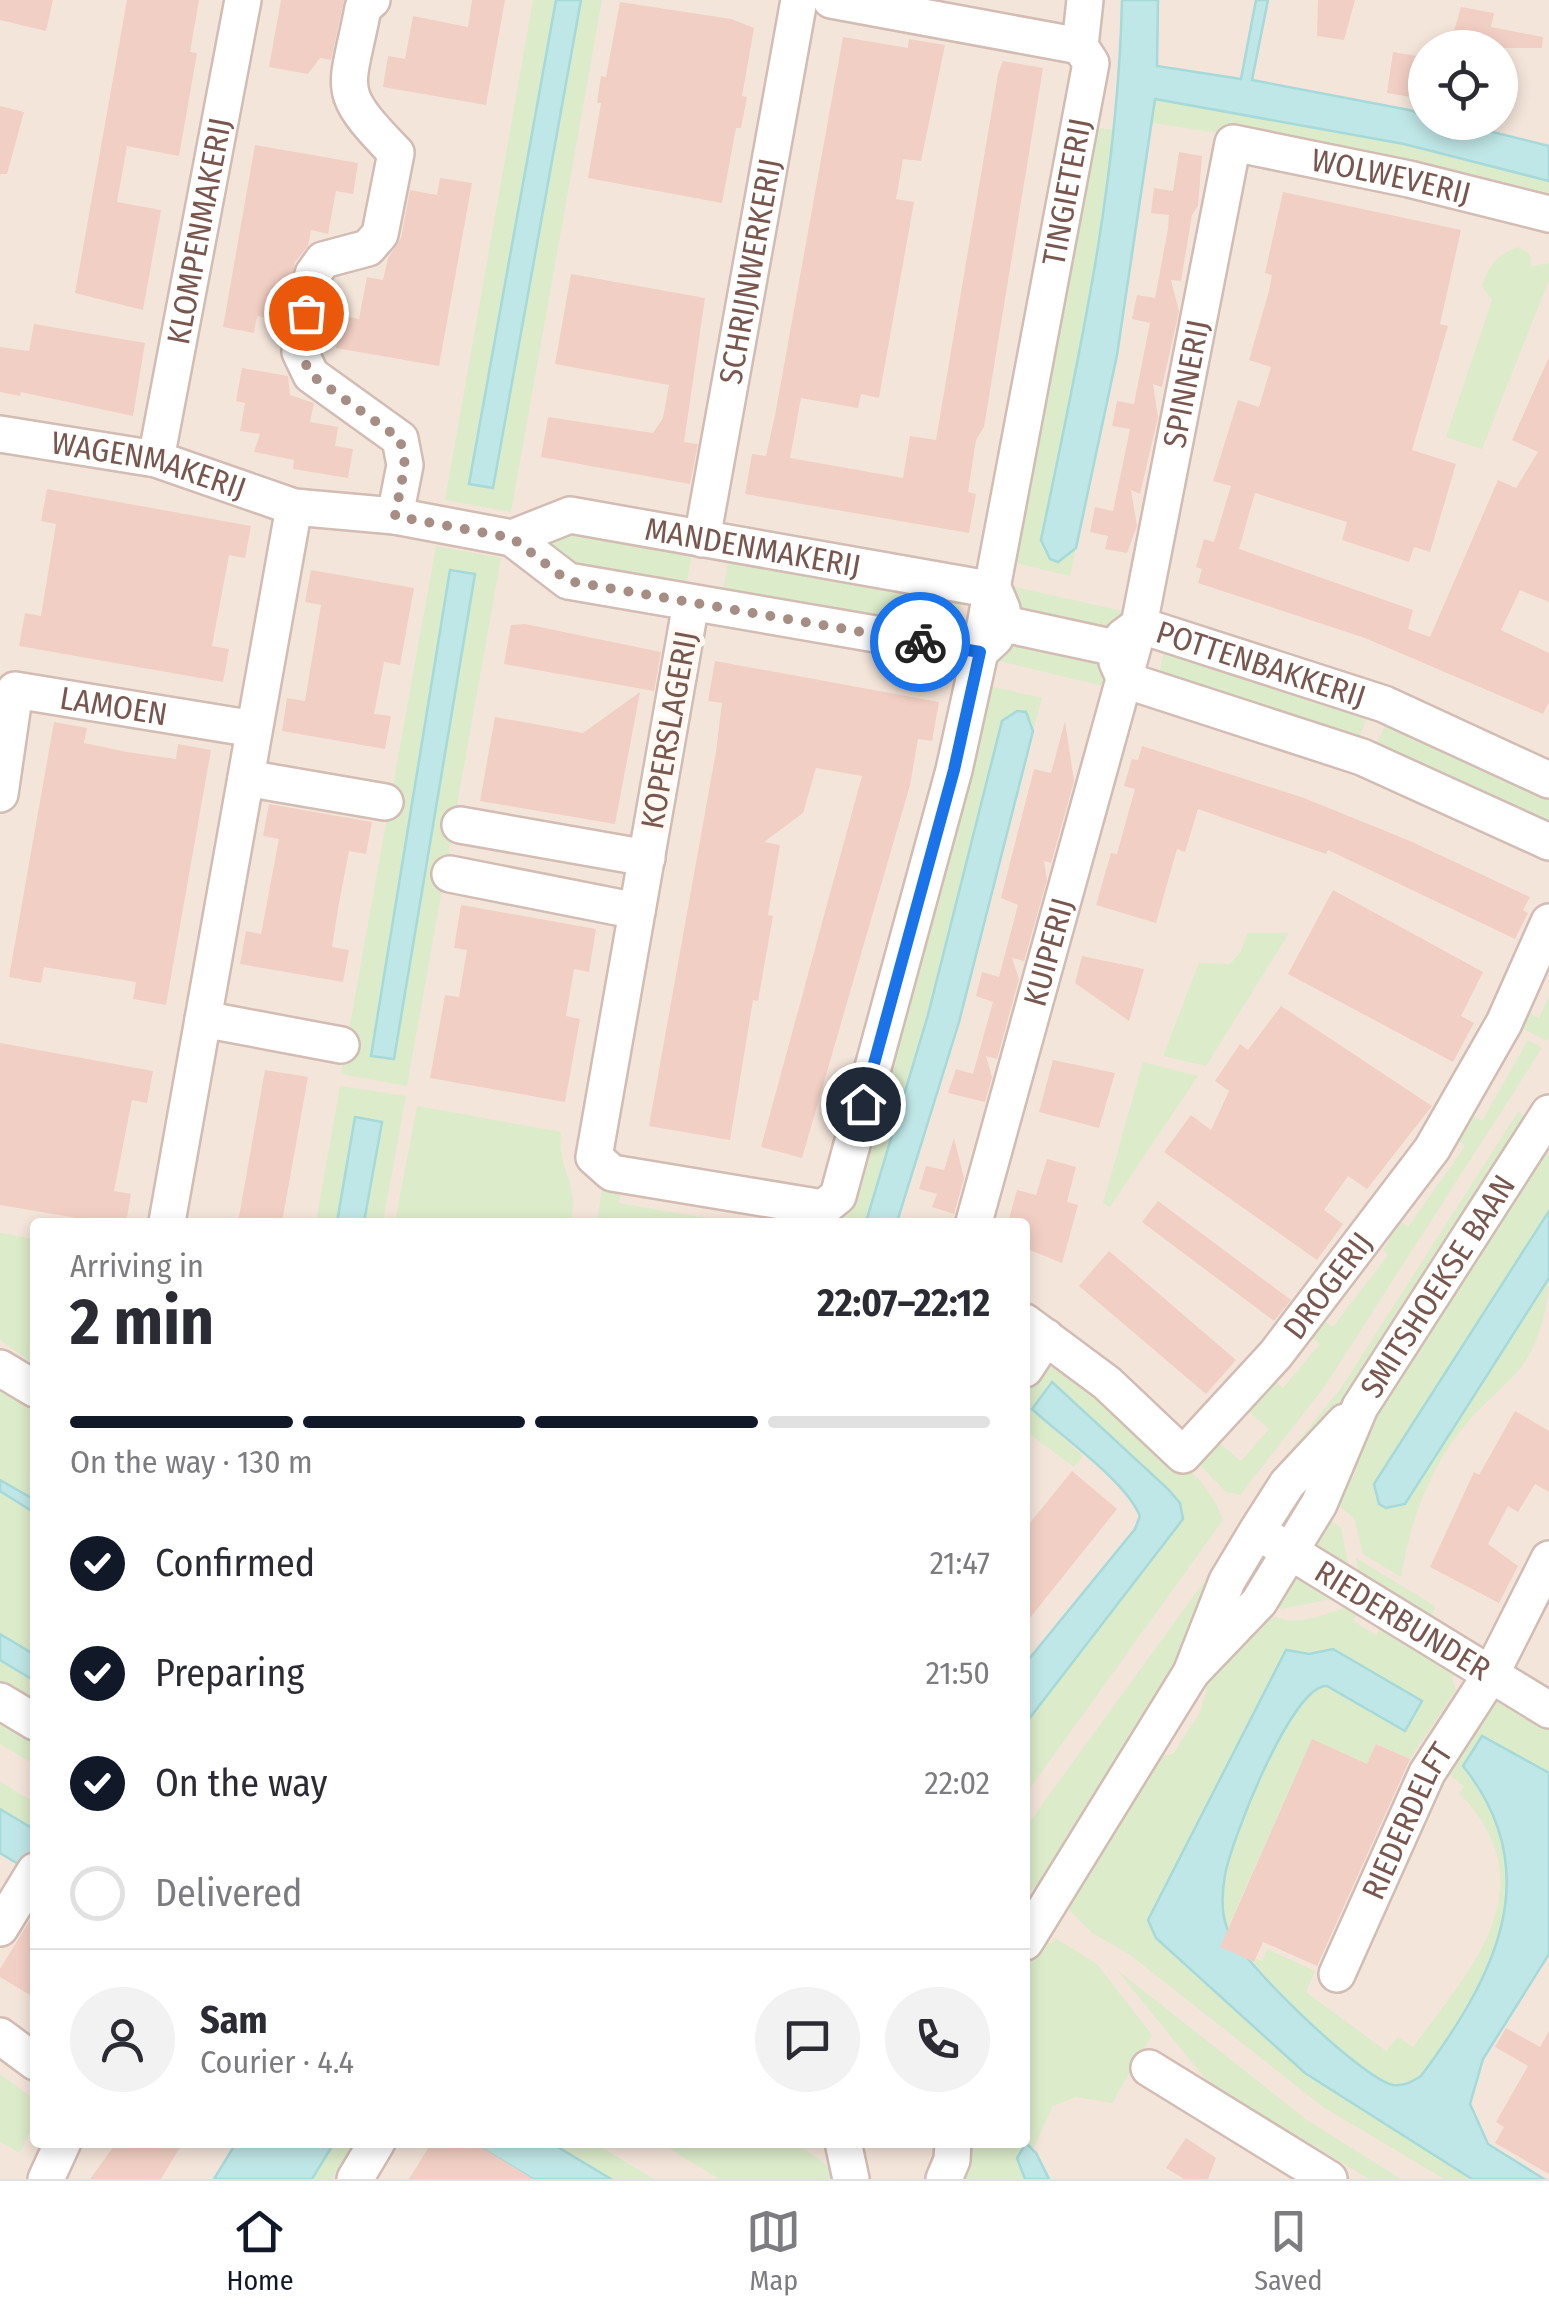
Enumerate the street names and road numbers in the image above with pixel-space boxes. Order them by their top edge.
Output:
street label: KLOMPENMAKERIJ [159,115,239,347]
street label: TINGIETERIJ [1034,115,1099,269]
street label: WOLWEVERIJ [1308,141,1475,213]
street label: SCHRIJNWERKERIJ [711,155,789,387]
street label: SPINNERIJ [1155,317,1217,451]
street label: WAGENMAKERIJ [49,424,251,508]
street label: MANDENMAKERIJ [642,510,864,585]
street label: POTTENBAKKERIJ [1151,613,1370,716]
street label: KOPERSLAGERIJ [633,628,705,832]
street label: LAMOEN [57,679,170,734]
street label: KUIPERIJ [1016,894,1082,1010]
street label: SMITSHOEKSE BAAN [1352,1168,1523,1405]
street label: DROGERIJ [1275,1225,1381,1346]
street label: RIEDERBUNDER [1308,1552,1497,1688]
street label: RIEDERDELFT [1354,1736,1460,1905]

